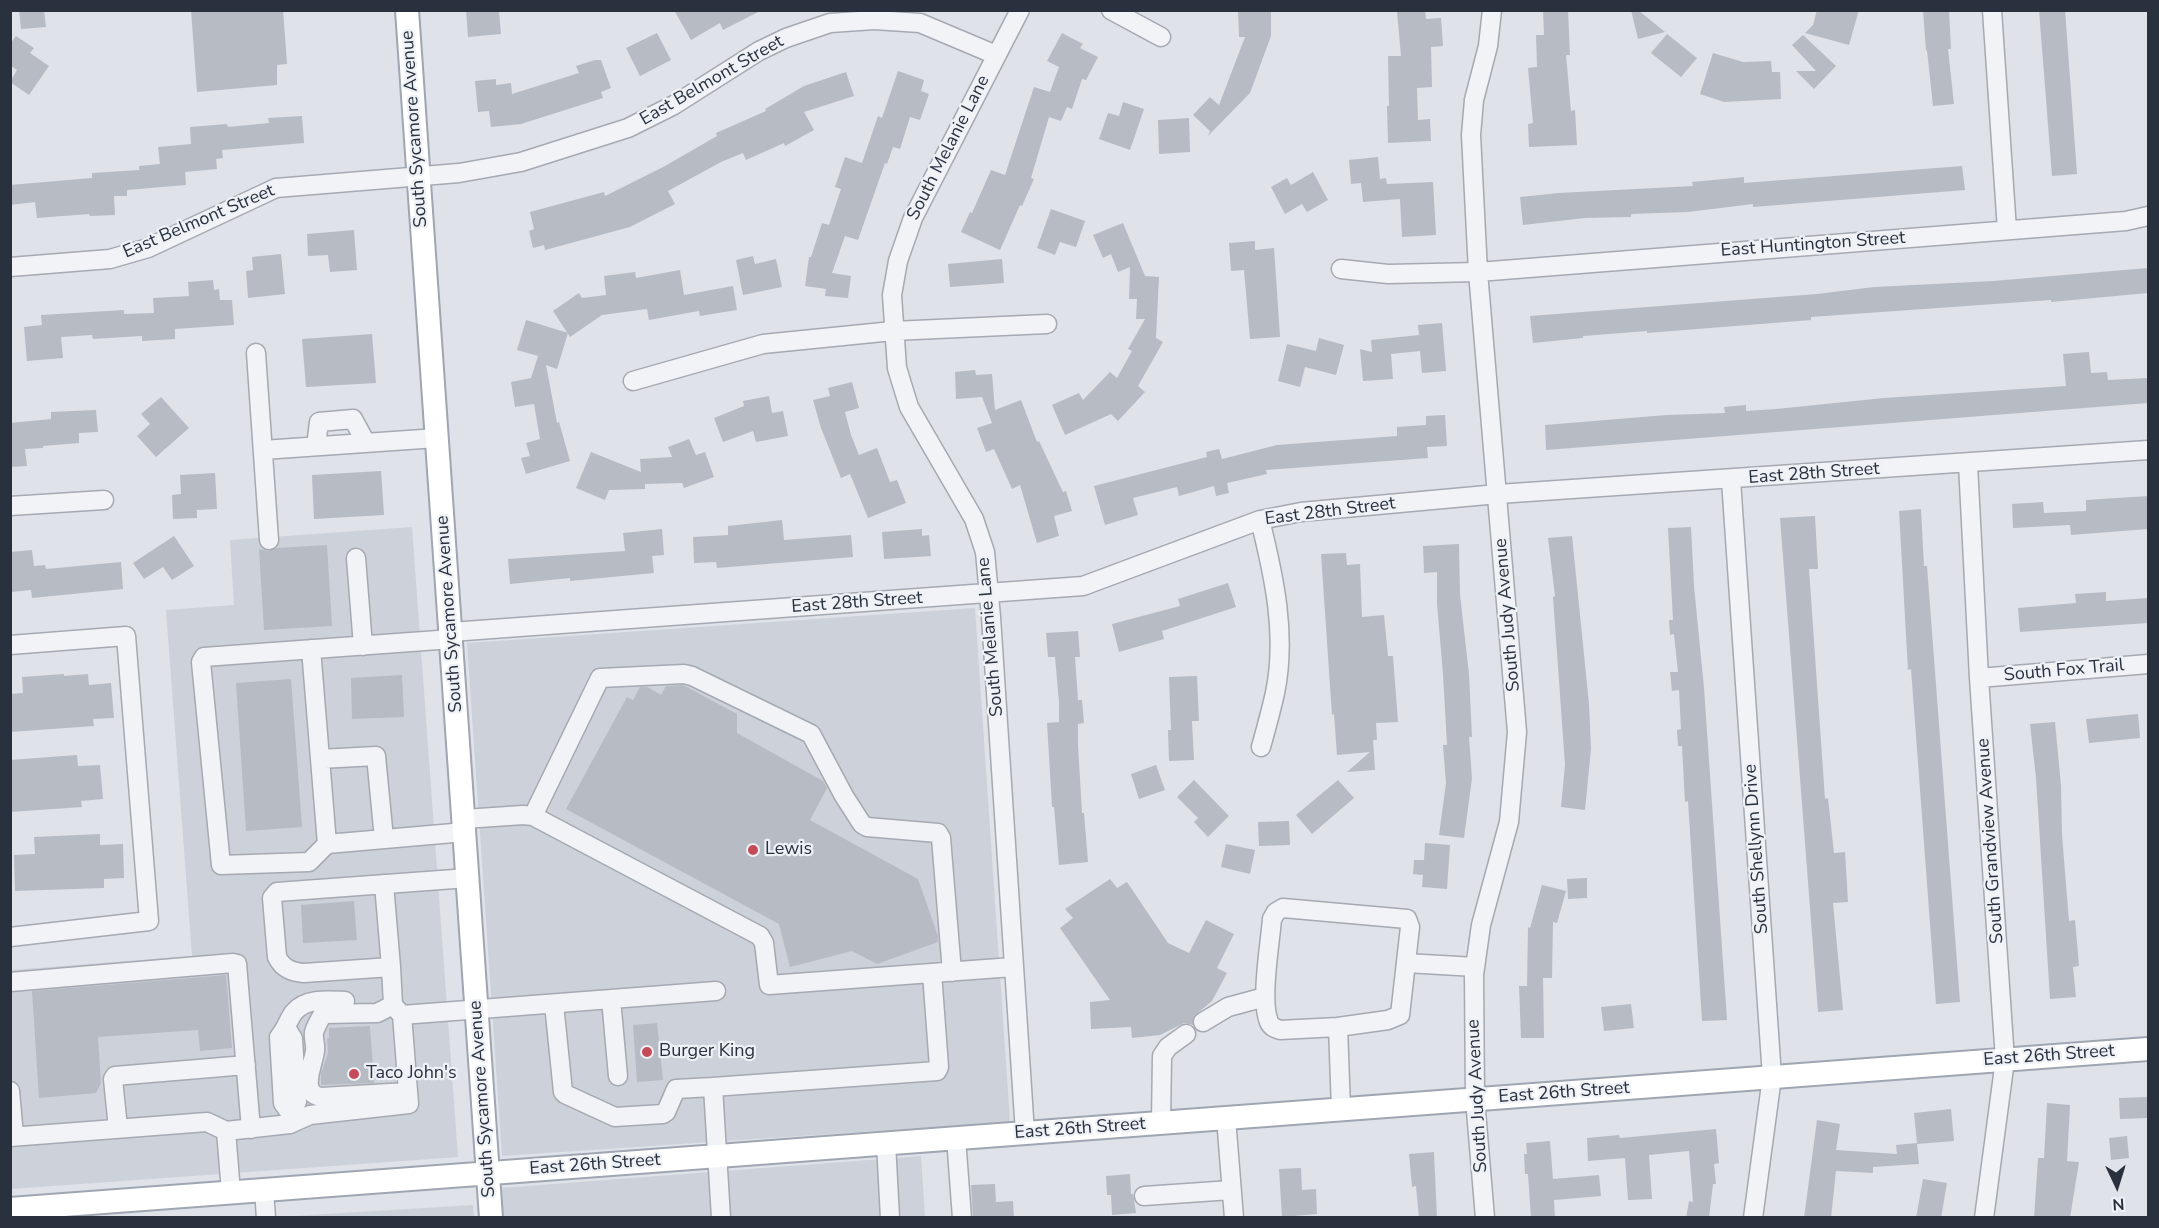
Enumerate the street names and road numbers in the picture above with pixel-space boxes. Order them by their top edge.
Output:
street label: South Sycamore Avenue [397,30,433,228]
street label: East Belmont Street [636,31,788,131]
street label: South Melanie Lane [903,72,995,224]
street label: East Belmont Street [120,180,278,264]
street label: East Huntington Street [1720,228,1906,262]
street label: East 28th Street [1748,459,1880,489]
street label: East 28th Street [1264,493,1396,531]
street label: South Sycamore Avenue [432,515,468,713]
street label: South Judy Avenue [1491,537,1525,693]
street label: South Melanie Lane [973,556,1009,718]
street label: East 28th Street [791,588,923,618]
street label: South Fox Trail [2003,655,2125,687]
street label: South Grandview Avenue [1973,738,2009,944]
street label: South Shellynn Drive [1740,763,1774,935]
street label: South Sycamore Avenue [465,1000,501,1198]
street label: South Judy Avenue [1463,1019,1493,1173]
street label: East 26th Street [1983,1041,2115,1071]
street label: East 26th Street [1498,1078,1630,1108]
street label: East 26th Street [1014,1114,1146,1144]
street label: East 26th Street [529,1150,661,1180]

